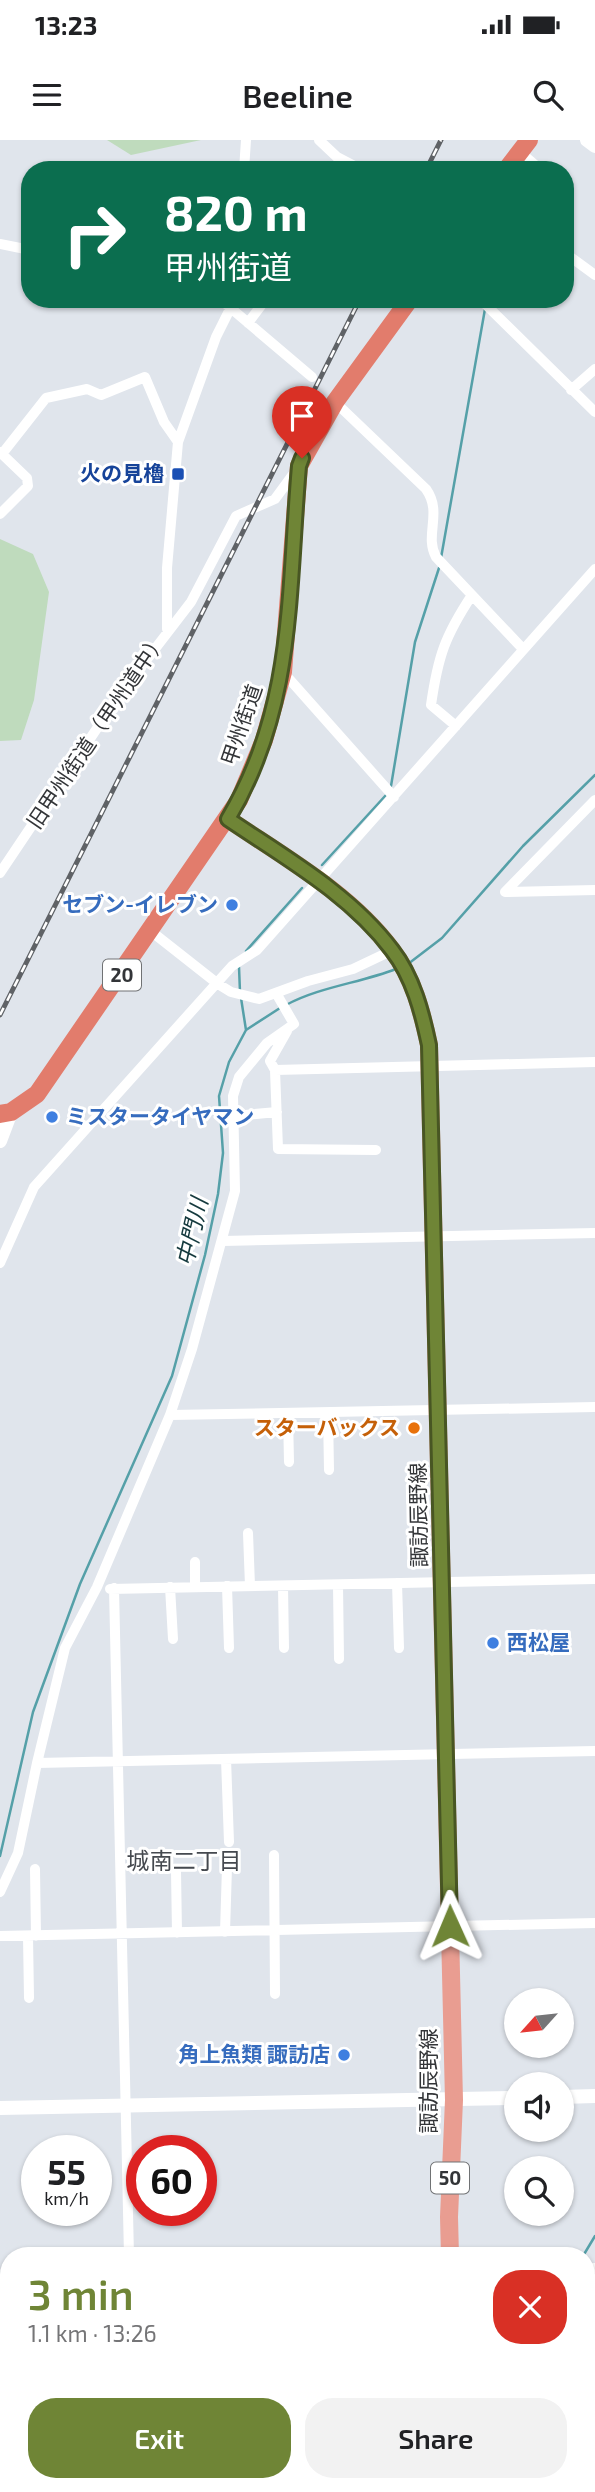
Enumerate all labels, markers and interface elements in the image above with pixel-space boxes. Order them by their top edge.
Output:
text: 13:23 [35,9,98,40]
icon: menu [28,76,66,114]
text: Beeline [242,76,353,114]
icon: search [529,76,567,114]
text: 820 m [164,182,308,241]
icon: right [49,189,140,280]
text: 甲州街道 [164,247,292,285]
pin [272,386,332,458]
icon: arrive [283,397,321,435]
place label: 火の見櫓 [80,460,164,485]
marker: 火の見櫓 [170,466,186,482]
street label: 旧甲州街道（甲州道中） [21,627,171,833]
street label: 甲州街道 [215,681,266,768]
place label: セブン-イレブン [62,891,218,916]
marker: セブン-イレブン [224,897,240,913]
road number: 20 [103,960,141,990]
place label: ミスタータイヤマン [66,1103,254,1128]
marker: ミスタータイヤマン [44,1109,60,1125]
water label: 中門川 [170,1192,213,1269]
place label: スターバックス [254,1414,400,1439]
marker: スターバックス [406,1420,422,1436]
street label: 諏訪辰野線 [404,1462,431,1568]
place label: 西松屋 [507,1629,570,1654]
marker: 西松屋 [485,1635,501,1651]
district label: 城南二丁目 [127,1846,242,1874]
position arrow [413,1889,487,1963]
north arrow [504,1988,574,2058]
map controls [504,1988,574,2226]
street label: 諏訪辰野線 [415,2029,440,2134]
place label: 角上魚類 諏訪店 [178,2041,330,2066]
marker: 角上魚類 諏訪店 [336,2047,352,2063]
button: sound [504,2072,574,2142]
speed limit sign: 60 [126,2135,217,2226]
text: 55 [47,2150,86,2192]
button: search [504,2156,574,2226]
road number: 50 [431,2162,469,2194]
text: km/h [44,2187,89,2209]
text: 3 min [28,2268,134,2318]
button: close [493,2270,567,2344]
text: 1.1 km · 13:26 [28,2319,157,2347]
button: Exit [28,2398,291,2478]
button: Share [305,2398,567,2478]

